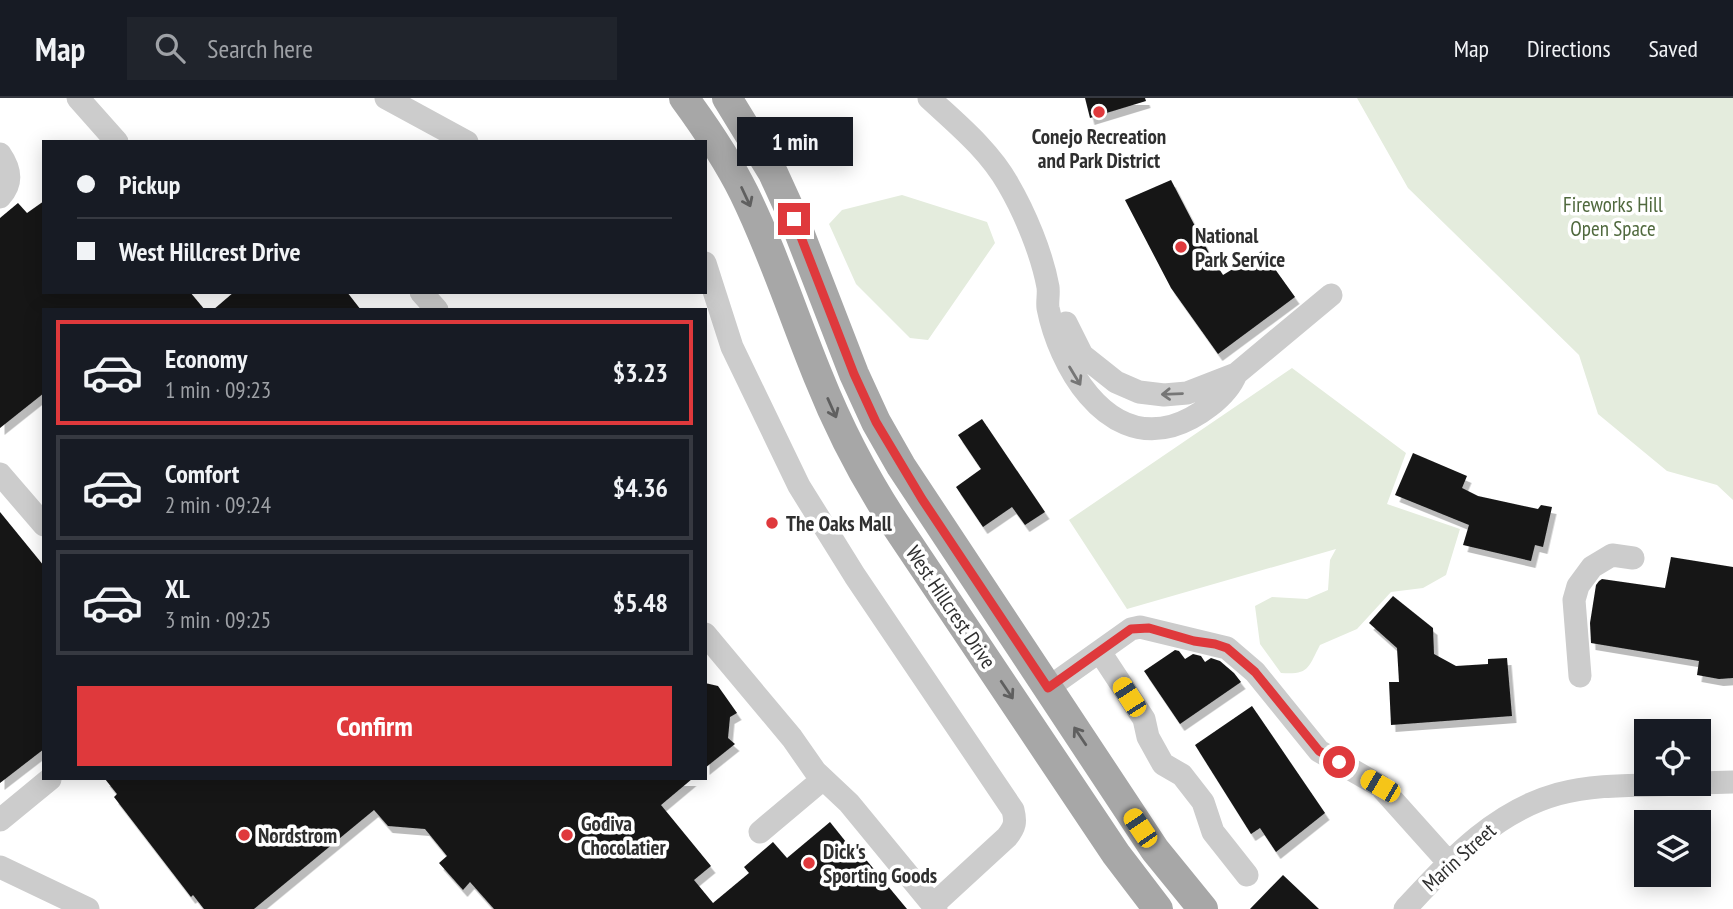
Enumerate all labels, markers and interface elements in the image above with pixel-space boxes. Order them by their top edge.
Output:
search box [127,17,617,80]
text: Map [35,27,85,70]
icon: search [151,29,189,67]
text: Search here [207,32,313,65]
text: Map [1454,33,1489,64]
text: Directions [1527,33,1611,64]
text: Saved [1649,33,1698,64]
marker: Conejo Recreation and Park District [1091,104,1107,120]
callout: 1 min [736,117,852,166]
place label: Conejo Recreation and Park District [1032,123,1166,174]
text: 1 min [772,127,818,156]
text: Pickup [119,168,180,201]
one-way arrow [740,186,753,207]
park label: Fireworks Hill Open Space [1563,191,1663,242]
route end [778,203,810,235]
place label: National Park Service [1195,222,1285,273]
text: West Hillcrest Drive [119,235,301,268]
marker: National Park Service [1173,239,1189,255]
icon: car [81,341,144,404]
text: Economy [165,342,247,375]
text: $3.23 [613,356,668,389]
one-way arrow [1069,365,1083,385]
text: 1 min · 09:23 [165,375,271,404]
one-way arrow [1161,387,1184,400]
one-way arrow [826,397,839,418]
icon: car [81,456,144,519]
text: Comfort [165,457,239,490]
text: $4.36 [613,471,668,504]
text: 2 min · 09:24 [165,490,271,519]
place label: The Oaks Mall [786,510,893,537]
marker: The Oaks Mall [764,515,780,531]
street label: West Hillcrest Drive [900,540,1002,674]
icon: car [81,571,144,634]
text: XL [165,572,190,605]
text: $5.48 [613,586,668,619]
text: 3 min · 09:25 [165,605,271,634]
car [1109,674,1150,720]
one-way arrow [999,680,1014,699]
button: Confirm [77,686,672,766]
map controls [1634,719,1711,887]
button: locate [1634,719,1711,796]
one-way arrow [1072,726,1086,746]
route start [1323,746,1355,778]
car [1357,766,1404,806]
car [1120,805,1161,851]
place label: Godiva Chocolatier [581,810,666,861]
button: layers [1634,810,1711,887]
street label: Marin Street [1417,817,1501,897]
place label: Nordstrom [258,822,337,849]
marker: Nordstrom [236,827,252,843]
marker: Godiva Chocolatier [559,827,575,843]
place label: Dick's Sporting Goods [823,838,937,889]
marker: Dick's Sporting Goods [801,855,817,871]

